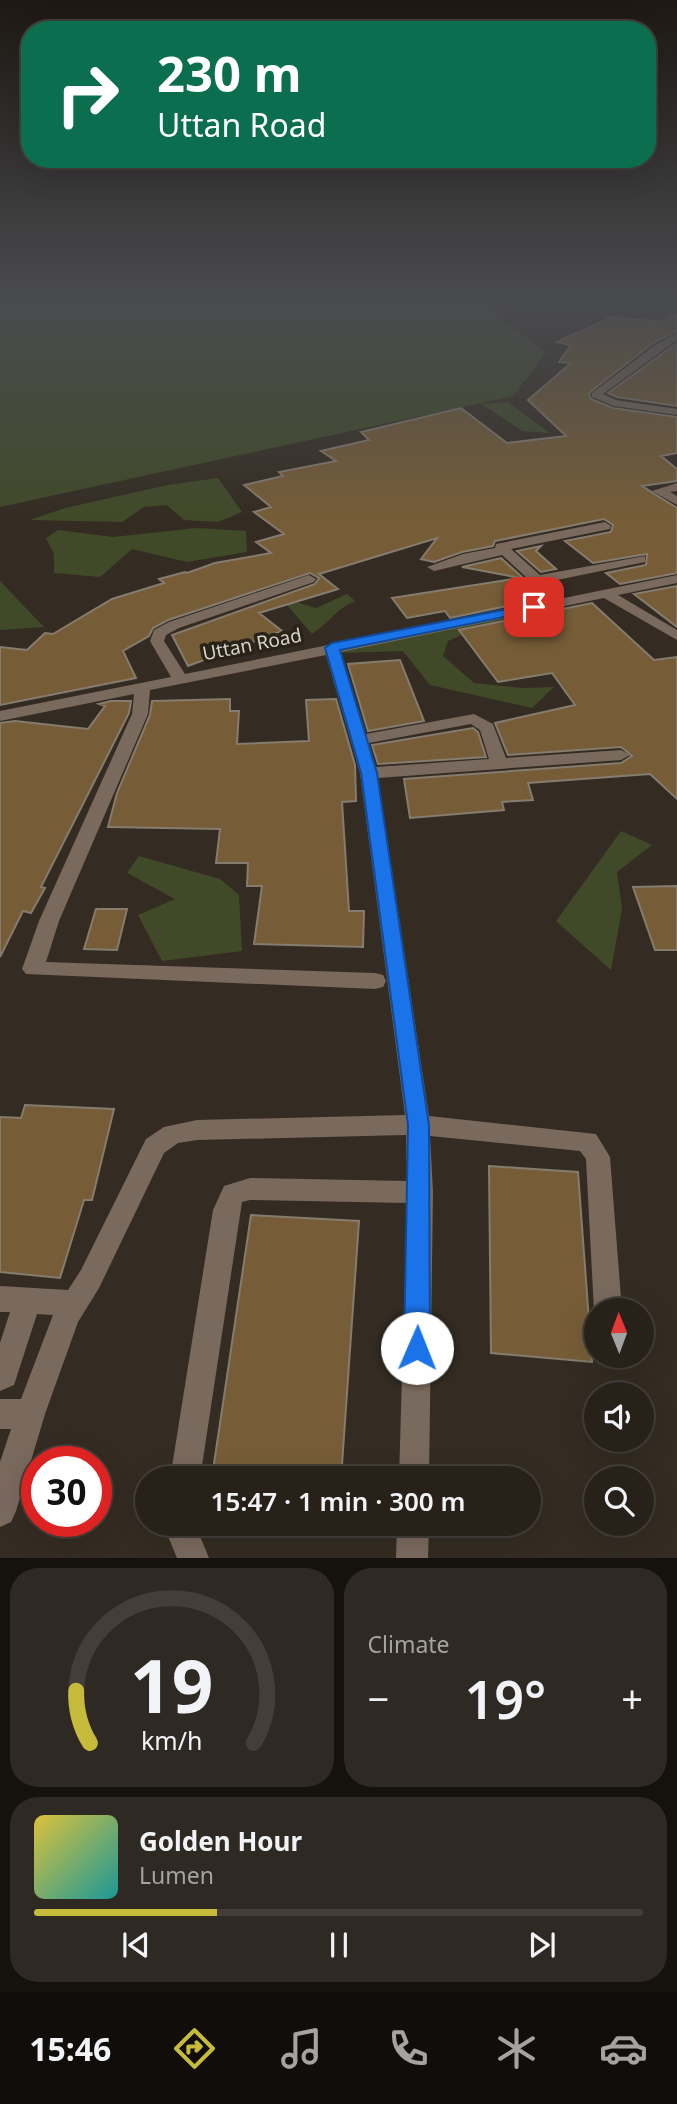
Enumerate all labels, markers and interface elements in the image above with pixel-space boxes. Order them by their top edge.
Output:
text: 230 m [157,40,302,106]
icon: right [42,49,133,140]
text: Uttan Road [157,103,326,146]
pin [504,577,564,637]
icon: arrive [515,588,553,626]
street label: Uttan Road [200,622,304,666]
north arrow [584,1298,654,1368]
map controls [584,1298,654,1536]
position arrow [380,1311,454,1385]
button: sound [584,1382,654,1452]
speed limit sign: 30 [21,1446,112,1537]
button: search [584,1466,654,1536]
text: 15:47 · 1 min · 300 m [211,1483,465,1519]
text: Climate [368,1628,450,1660]
text: 19 [130,1636,213,1735]
text: 19° [464,1663,546,1734]
text: − [368,1672,389,1724]
text: + [621,1672,643,1724]
text: km/h [141,1723,203,1757]
text: Golden Hour [139,1823,302,1859]
text: Lumen [139,1859,214,1891]
icon: previous [117,1926,155,1964]
icon: pause [320,1926,358,1964]
icon: next [523,1926,561,1964]
icon: directions [170,2024,219,2073]
icon: music [277,2024,326,2073]
icon: phone [384,2024,433,2073]
icon: climate [492,2024,541,2073]
icon: car [599,2024,648,2073]
text: 15:46 [29,2027,111,2070]

